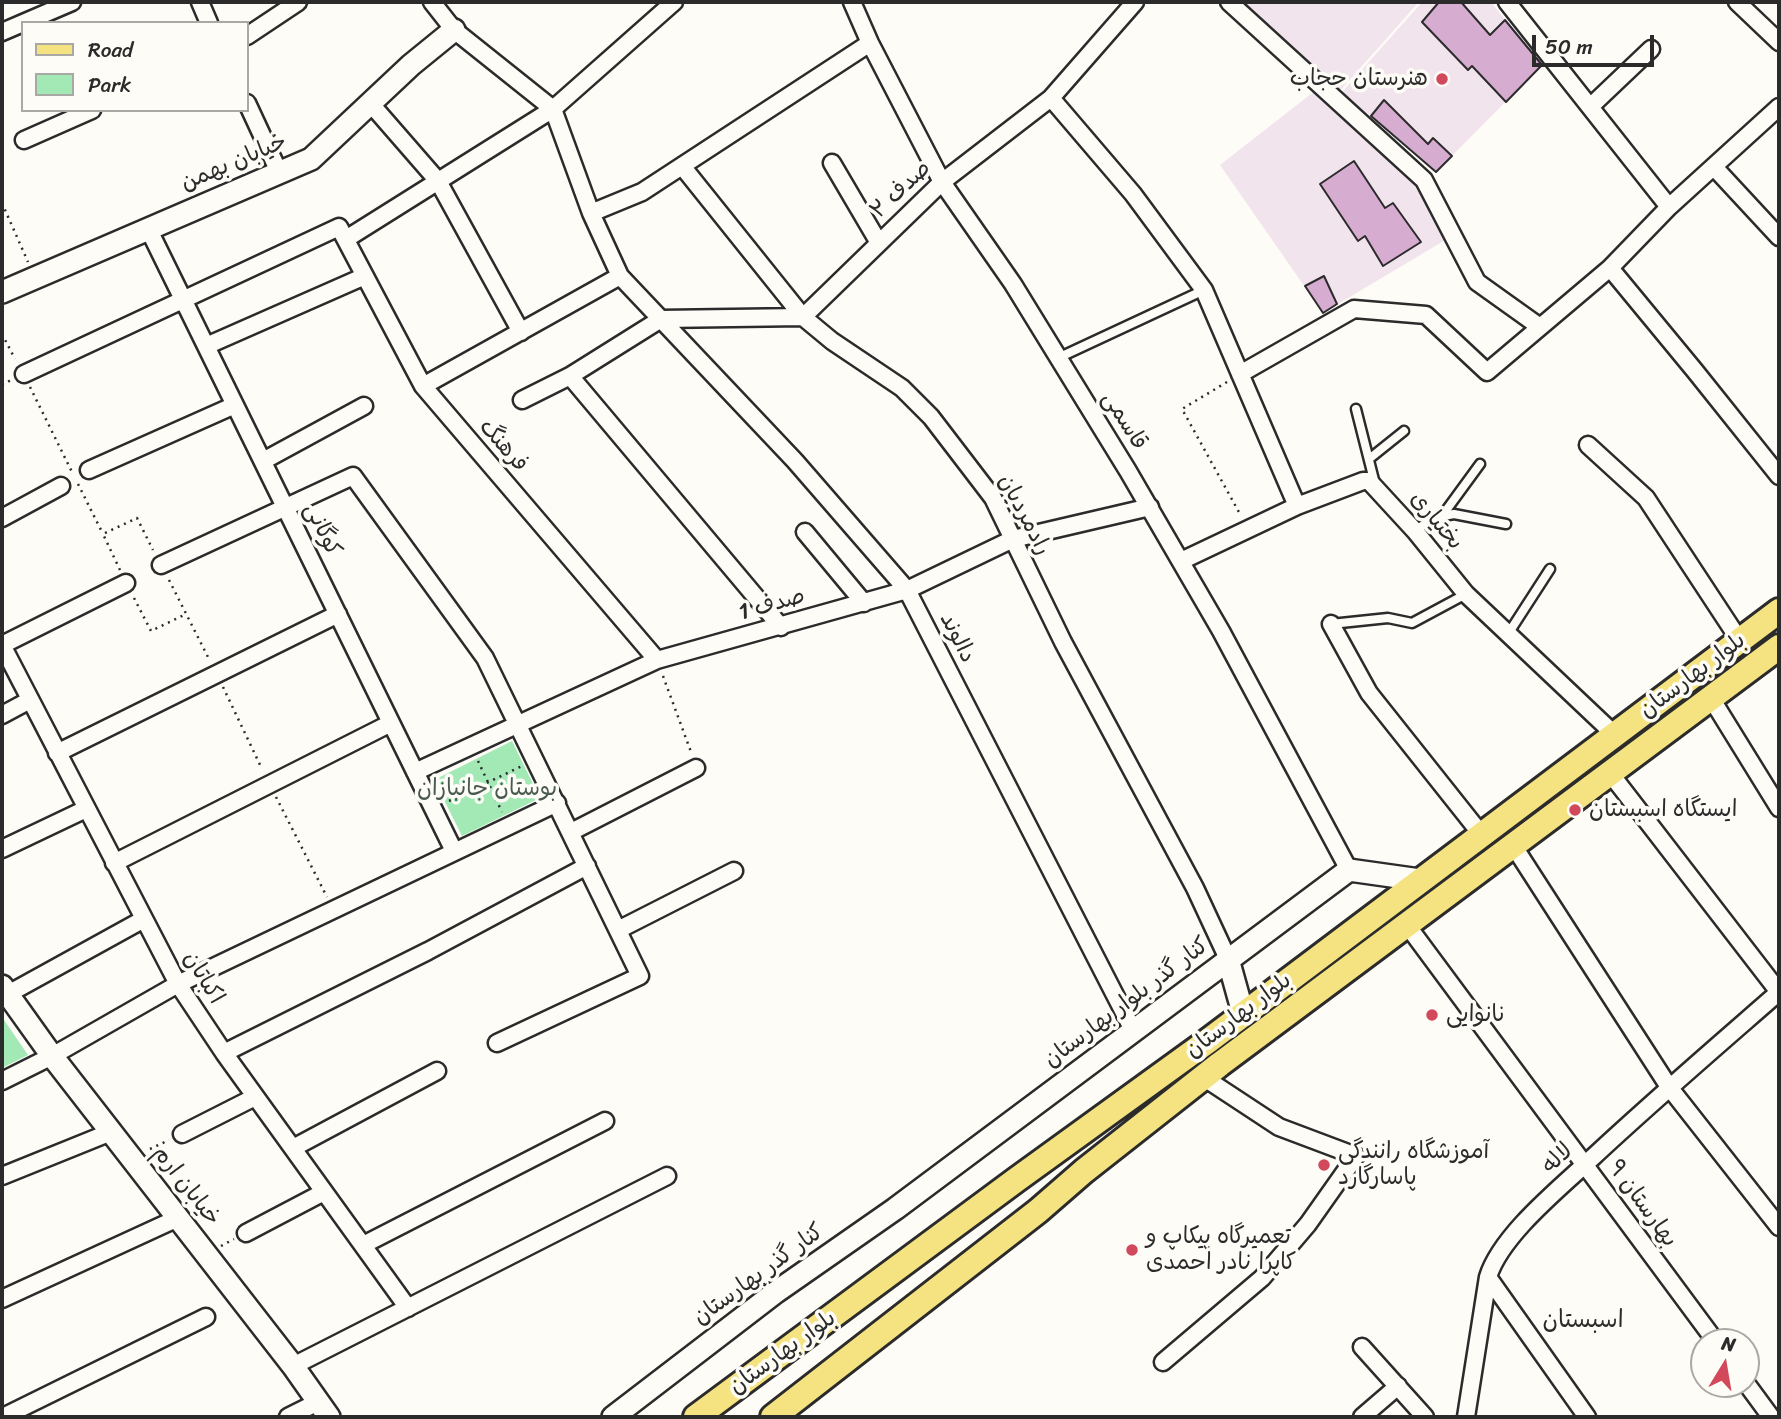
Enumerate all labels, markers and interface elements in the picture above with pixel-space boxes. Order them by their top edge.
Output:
legend [21,21,248,112]
scale bar [1536,21,1658,65]
text: 50 m [1545,28,1593,66]
text: Road [88,31,133,69]
place label: هنرستان حجاب [1290,65,1428,93]
text: Park [88,66,131,104]
marker: هنرستان حجاب [1434,71,1450,87]
street label: خیابان بهمن [177,128,291,198]
street label: صدف ۲ [865,155,937,225]
street label: قاسمی [1095,387,1153,455]
street label: فرهنگ [473,414,533,478]
street label: رادمردیان [991,470,1057,560]
street label: بختیاری [1404,486,1468,556]
street label: کوگانی [297,499,347,561]
street label: صدف 1 [736,582,808,628]
street label: دالوند [933,608,981,668]
street label: بلوار بهارستان [1635,627,1751,725]
park label: بوستان جانبازان [417,775,557,803]
place label: ایستگاه اسبستان [1589,796,1737,824]
marker: ایستگاه اسبستان [1567,802,1583,818]
street label: کنار گذر بلوار بهارستان [1039,932,1215,1074]
street label: اکباتان [177,947,229,1009]
street label: بلوار بهارستان [1181,967,1297,1065]
place label: نانوایی [1446,1001,1506,1029]
marker: نانوایی [1424,1007,1440,1023]
place label: آموزشگاه رانندگی پاسارگارد [1338,1138,1489,1192]
street label: لاله [1537,1138,1579,1180]
street label: خیابان ارم [146,1140,226,1232]
street label: بهارستان ۹ [1601,1155,1683,1253]
marker: آموزشگاه رانندگی پاسارگارد [1316,1157,1332,1173]
street label: کنار گذر بهارستان [688,1218,830,1332]
place label: تعمیرگاه پیکاپ و کاپرا نادر احمدی [1146,1223,1296,1277]
marker: تعمیرگاه پیکاپ و کاپرا نادر احمدی [1124,1242,1140,1258]
street label: بلوار بهارستان [724,1305,842,1401]
district label: اسبستان [1542,1307,1624,1335]
text: N [1719,1326,1738,1361]
north arrow [1690,1328,1760,1398]

